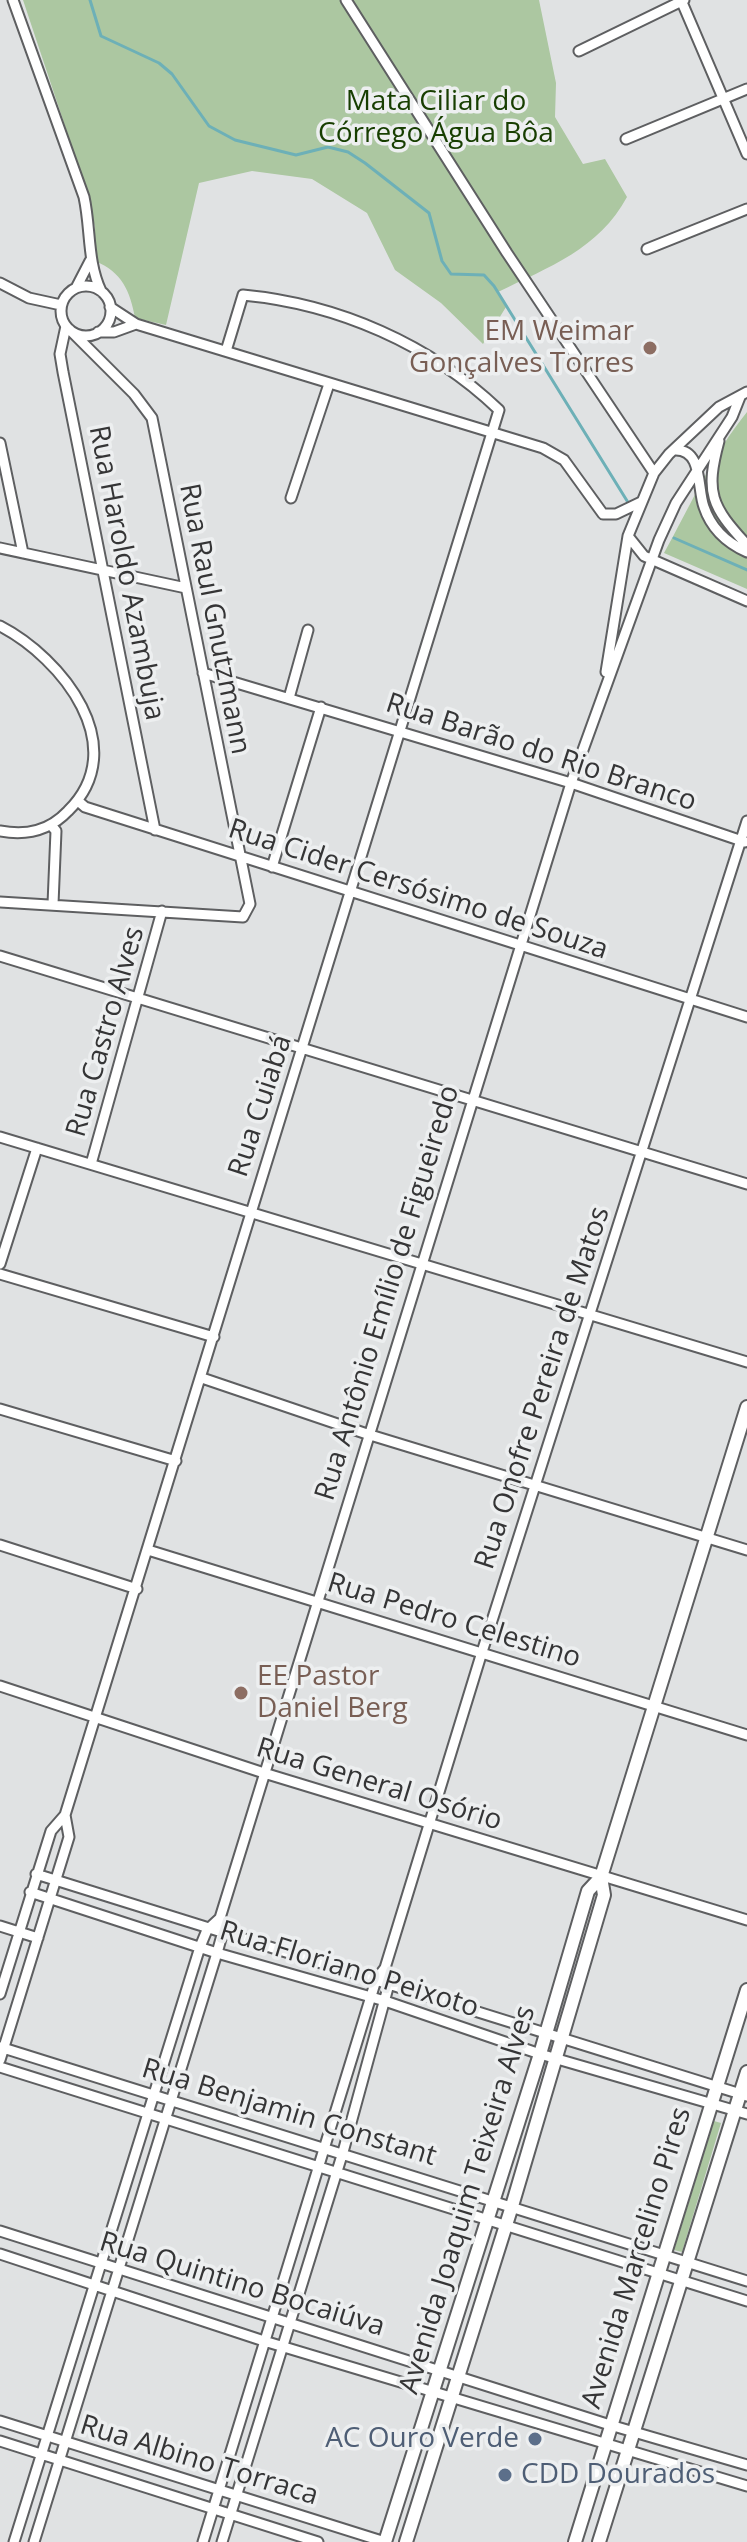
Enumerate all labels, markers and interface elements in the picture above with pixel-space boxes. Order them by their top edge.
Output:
park label: Mata Ciliar do Córrego Água Bôa [318,85,554,151]
place label: EM Weimar Gonçalves Torres [409,315,634,381]
marker: EM Weimar Gonçalves Torres [641,339,659,357]
street label: Rua Haroldo Azambuja [81,423,171,723]
street label: Rua Raul Gnutzmann [171,481,257,757]
street label: Rua Barão do Rio Branco [382,687,700,819]
street label: Rua Cider Cersósimo de Souza [224,813,612,967]
street label: Rua Castro Alves [60,923,152,1141]
street label: Rua Cuiabá [222,1031,300,1181]
street label: Rua Antônio Emílio de Figueiredo [309,1081,467,1505]
street label: Rua Onofre Pereira de Matos [468,1203,618,1573]
street label: Rua Pedro Celestino [323,1566,585,1676]
place label: EE Pastor Daniel Berg [257,1660,408,1726]
marker: EE Pastor Daniel Berg [232,1684,250,1702]
street label: Rua General Osório [252,1732,506,1838]
street label: Rua Floriano Peixoto [215,1915,483,2025]
street label: Avenida Joaquim Teixeira Alves [393,2002,543,2398]
street label: Rua Benjamin Constant [138,2052,440,2174]
street label: Avenida Marcelino Pires [575,2104,699,2412]
street label: Rua Quintino Bocaiúva [95,2226,389,2344]
street label: Rua Albino Torraca [76,2409,322,2513]
place label: AC Ouro Verde [325,2422,519,2456]
marker: AC Ouro Verde [526,2430,544,2448]
place label: CDD Dourados [521,2458,715,2492]
marker: CDD Dourados [496,2466,514,2484]

